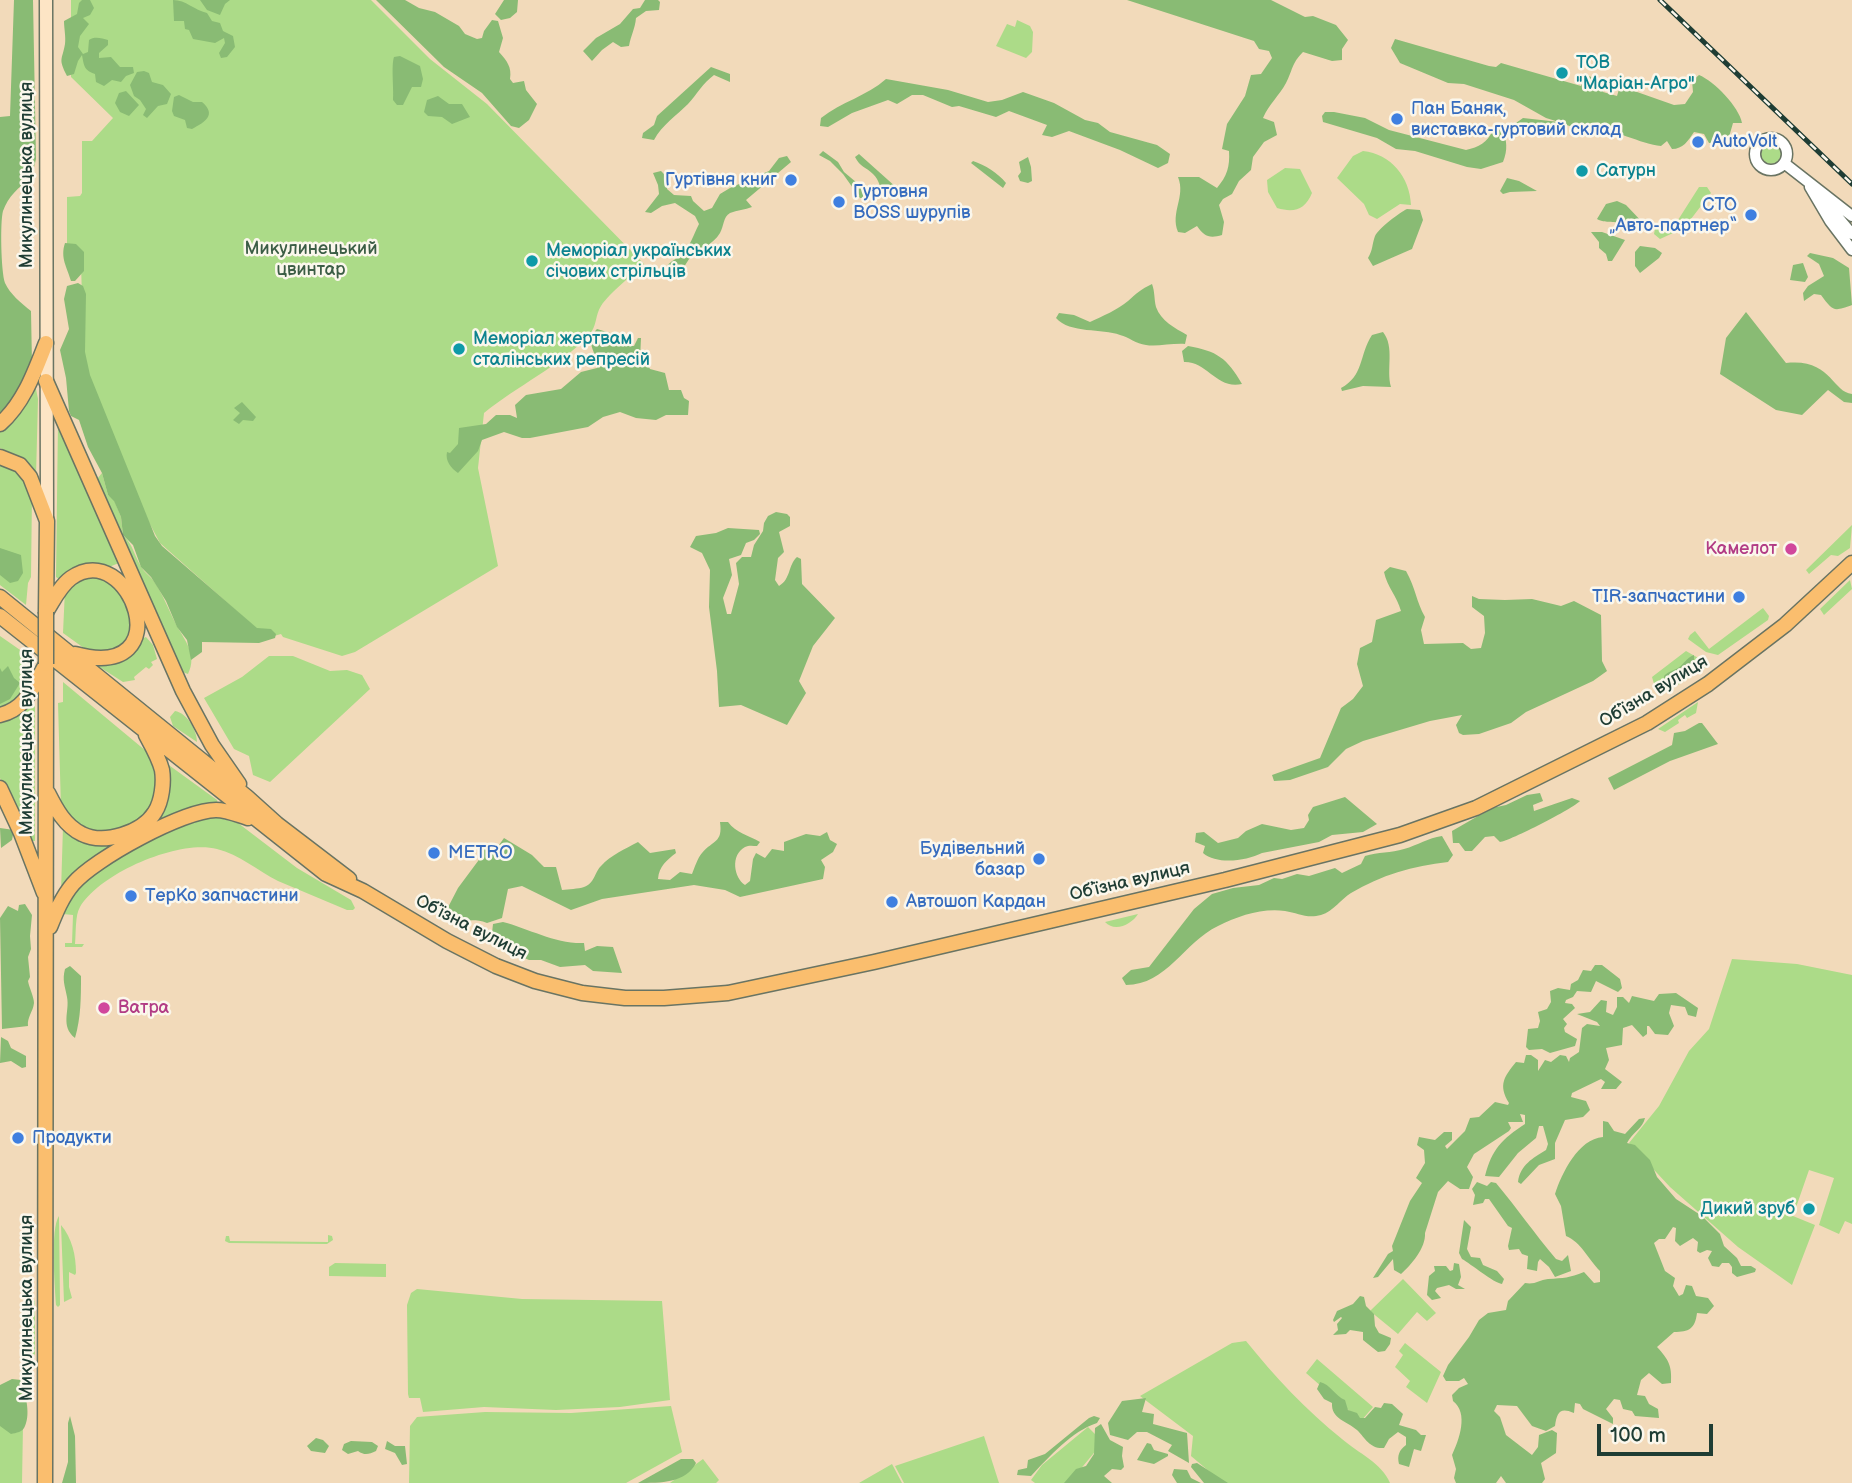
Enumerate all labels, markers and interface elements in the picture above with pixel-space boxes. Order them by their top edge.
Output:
place label: ТОВ "Маріан-Агро" [1576,52,1695,94]
marker: ТОВ "Маріан-Агро" [1554,65,1570,81]
street label: Микулинецька вулиця [16,82,38,268]
place label: Пан Баняк, виставка-гуртовий склад [1411,98,1621,140]
marker: Пан Баняк, виставка-гуртовий склад [1389,111,1405,127]
place label: AutoVolt [1712,131,1778,153]
marker: AutoVolt [1690,134,1706,150]
place label: Сатурн [1596,160,1656,182]
marker: Сатурн [1574,163,1590,179]
place label: Гуртівня книг [665,169,777,191]
marker: Гуртівня книг [783,172,799,188]
place label: Гуртовня BOSS шурупів [853,181,971,224]
marker: Гуртовня BOSS шурупів [831,194,847,210]
place label: СТО „Авто-партнер“ [1609,194,1737,236]
marker: СТО „Авто-партнер“ [1743,207,1759,223]
park label: Микулинецький цвинтар [245,238,377,280]
place label: Меморіал українських січових стрільців [546,240,731,282]
marker: Меморіал українських січових стрільців [524,253,540,269]
place label: Меморіал жертвам сталінських репресій [473,328,650,370]
marker: Меморіал жертвам сталінських репресій [451,341,467,357]
place label: Камелот [1705,538,1777,560]
marker: Камелот [1783,541,1799,557]
place label: TIR-запчастини [1592,586,1725,608]
marker: TIR-запчастини [1731,589,1747,605]
street label: Микулинецька вулиця [16,649,38,835]
street label: Обʼїзна вулиця [1596,651,1712,733]
place label: Будівельний базар [920,838,1025,880]
place label: METRO [448,842,513,864]
marker: METRO [426,845,442,861]
marker: Будівельний базар [1031,851,1047,867]
street label: Обʼїзна вулиця [1068,858,1192,906]
place label: ТерКо запчастини [145,885,299,907]
marker: ТерКо запчастини [123,888,139,904]
street label: Обʼїзна вулиця [412,891,530,965]
place label: Автошоп Кардан [906,891,1046,913]
marker: Автошоп Кардан [884,894,900,910]
place label: Ватра [118,997,169,1019]
marker: Ватра [96,1000,112,1016]
place label: Продукти [32,1127,112,1149]
marker: Продукти [10,1130,26,1146]
place label: Дикий зруб [1700,1198,1795,1220]
marker: Дикий зруб [1801,1201,1817,1217]
street label: Микулинецька вулиця [16,1215,38,1401]
scale bar [1600,1410,1716,1454]
text: 100 m [1610,1423,1666,1448]

